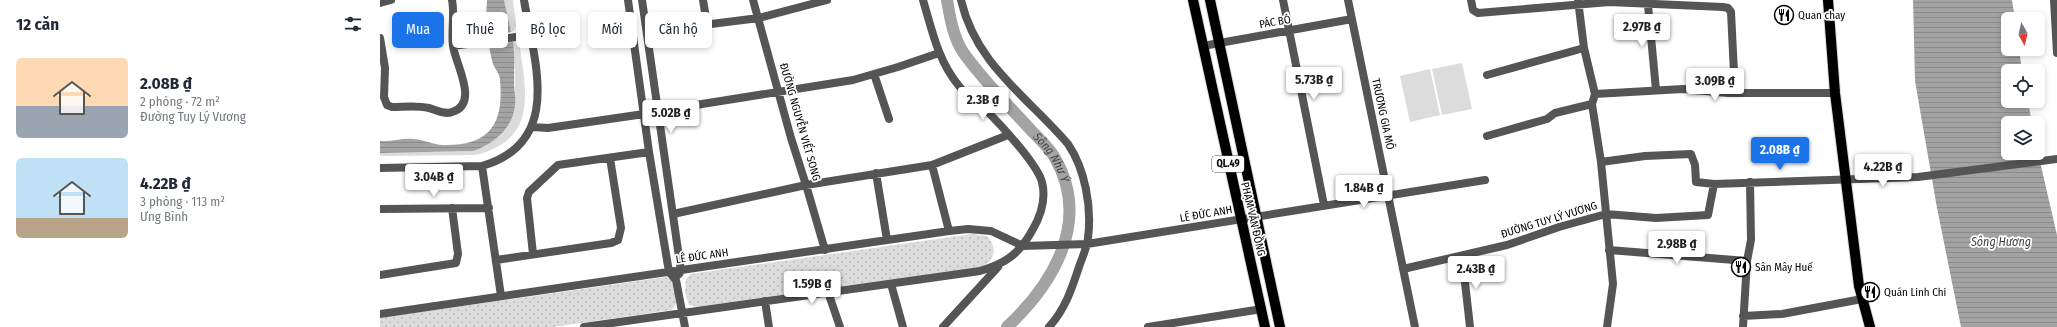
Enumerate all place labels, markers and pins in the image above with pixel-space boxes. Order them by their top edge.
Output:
restaurant icon: Quan chay [1773,4,1795,26]
place label: Quan chay [1798,9,1845,22]
pin: 2.97B ₫ [1605,14,1679,48]
pin: 5.73B ₫ [1277,67,1351,101]
pin: 3.09B ₫ [1678,68,1752,102]
pin: 2.3B ₫ [950,87,1016,121]
pin: 5.02B ₫ [634,100,708,134]
pin: 2.08B ₫ [1743,137,1817,171]
pin: 4.22B ₫ [1846,154,1920,188]
pin: 3.04B ₫ [397,164,471,198]
pin: 1.84B ₫ [1327,175,1401,209]
pin: 2.98B ₫ [1640,231,1714,265]
pin: 2.43B ₫ [1439,256,1513,290]
restaurant icon: Sân Mây Huế [1730,256,1752,278]
place label: Sân Mây Huế [1755,261,1813,274]
pin: 1.59B ₫ [775,271,849,305]
restaurant icon: Quán Linh Chi [1859,281,1881,303]
place label: Quán Linh Chi [1884,286,1947,299]

